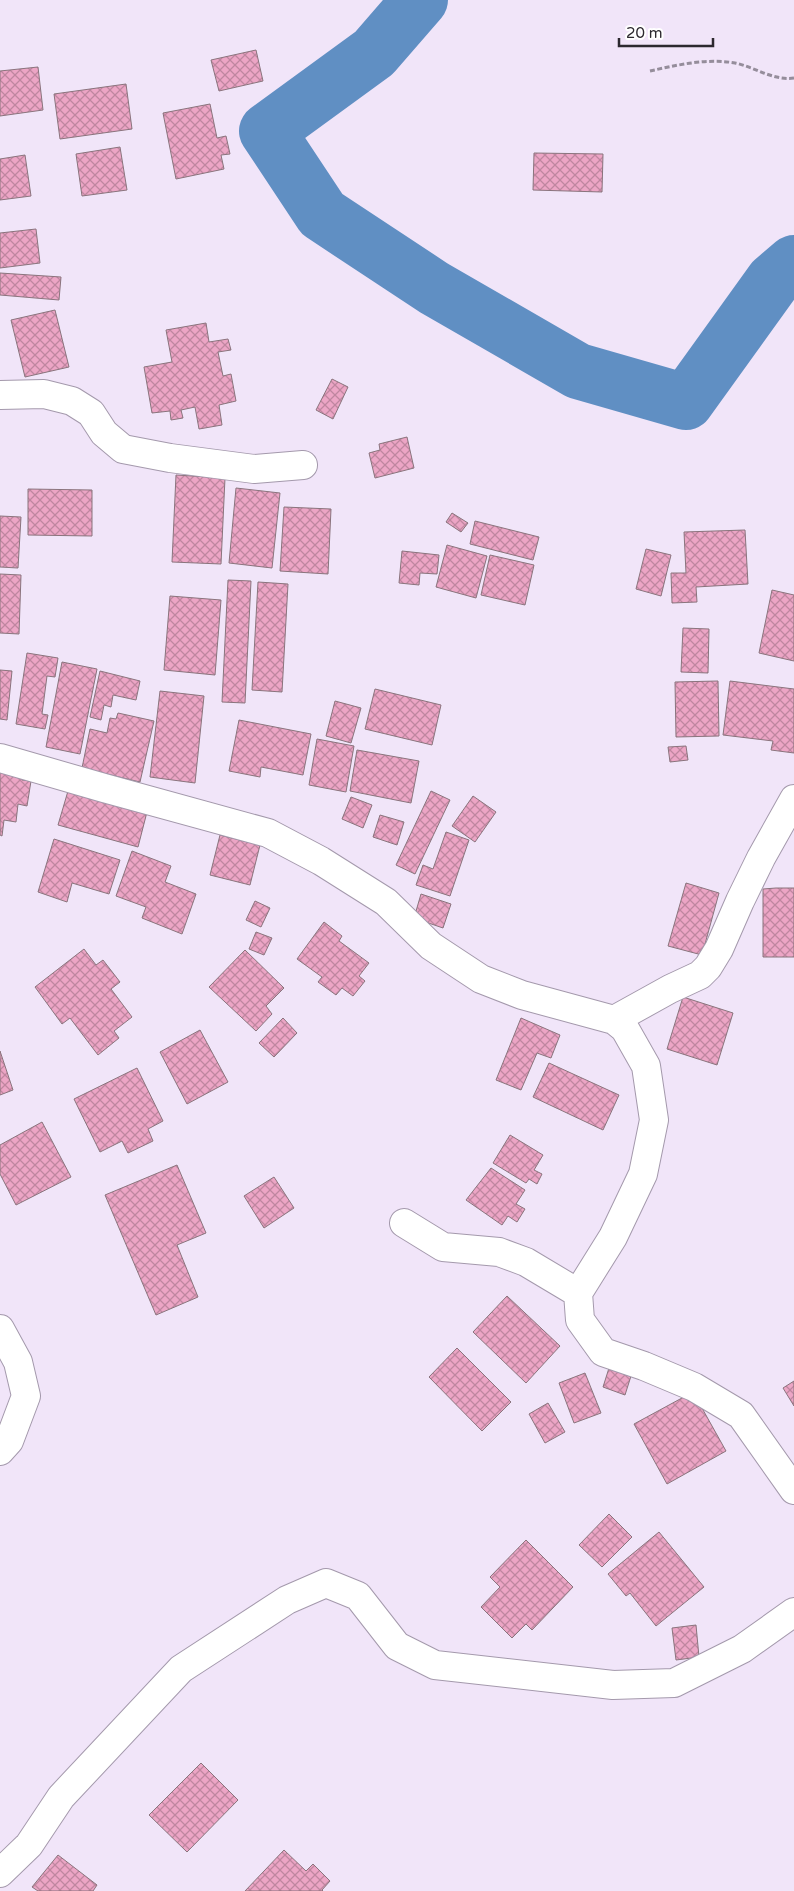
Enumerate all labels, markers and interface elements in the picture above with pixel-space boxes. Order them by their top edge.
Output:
scale bar [619,15,713,47]
text: 20 m [626,24,663,42]

